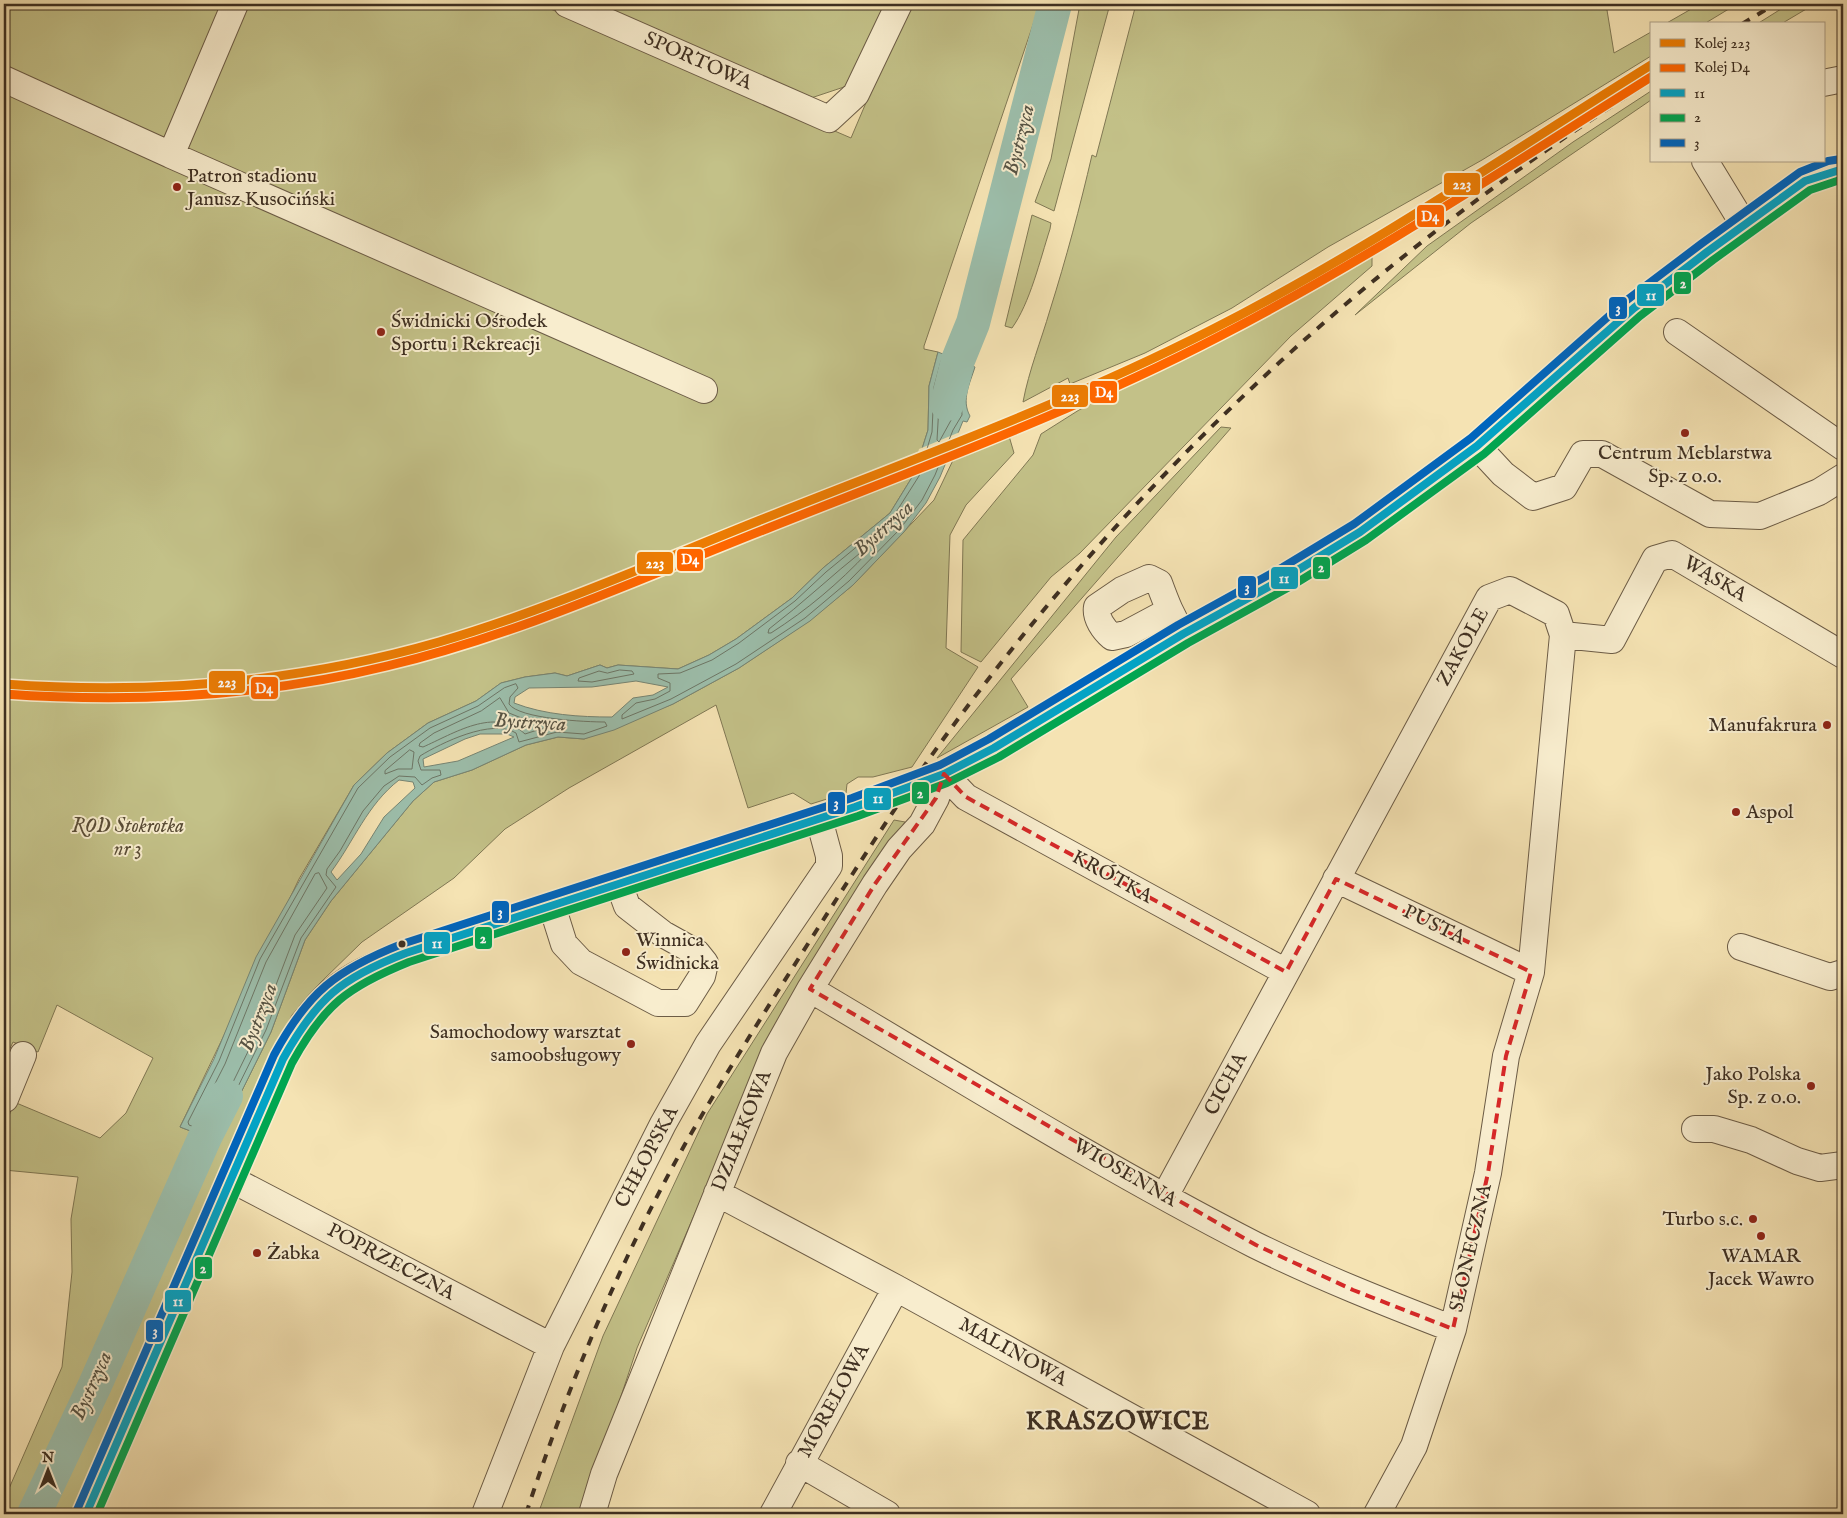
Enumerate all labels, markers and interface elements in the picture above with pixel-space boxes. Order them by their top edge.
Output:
legend [1650,22,1824,162]
street label: SPORTOWA [640,26,756,96]
text: Kolej 223 [1694,34,1750,53]
text: Kolej D4 [1694,58,1751,77]
text: 11 [1694,84,1705,103]
water label: Bystrzyca [998,102,1042,178]
text: 2 [1694,108,1701,127]
text: 3 [1694,134,1700,153]
place label: Patron stadionu Janusz Kusociński [185,164,335,212]
line badge: 223 [1443,172,1481,196]
text: 223 [1453,176,1471,194]
marker: Patron stadionu Janusz Kusociński [171,181,183,193]
line badge: D4 [1416,204,1445,228]
text: D4 [1421,208,1440,226]
line badge: 2 [1673,271,1692,295]
text: 2 [1680,275,1687,293]
line badge: 11 [1636,283,1665,307]
text: 11 [1646,287,1656,305]
line badge: 3 [1608,296,1628,320]
text: 3 [1615,300,1621,318]
place label: Świdnicki Ośrodek Sportu i Rekreacji [391,309,548,357]
marker: Świdnicki Ośrodek Sportu i Rekreacji [375,326,387,338]
line badge: D4 [1089,380,1118,404]
line badge: 223 [1051,384,1089,408]
text: D4 [1095,384,1114,402]
text: 223 [1061,388,1079,406]
marker: Centrum Meblarstwa Sp. z o.o. [1679,427,1691,439]
place label: Centrum Meblarstwa Sp. z o.o. [1598,441,1772,489]
water label: Bystrzyca [848,495,920,563]
line badge: D4 [676,548,704,572]
street label: WĄSKA [1679,550,1752,608]
line badge: 223 [636,551,674,575]
text: D4 [681,551,700,569]
text: 223 [646,555,664,573]
line badge: 2 [1312,556,1331,580]
text: 2 [1318,559,1325,577]
line badge: 11 [1270,566,1299,590]
text: 11 [1279,570,1289,588]
line badge: 3 [1237,575,1257,599]
text: 3 [1244,579,1250,597]
street label: ZAKOLE [1431,603,1495,691]
line badge: 223 [208,670,246,694]
text: 223 [218,674,236,692]
line badge: D4 [250,676,279,700]
text: D4 [255,680,274,698]
water label: Bystrzyca [493,708,567,738]
place label: Manufakrura [1708,713,1817,738]
marker: Manufakrura [1821,719,1833,731]
line badge: 2 [911,781,930,805]
text: 2 [917,785,924,803]
line badge: 11 [863,787,892,811]
text: 11 [873,790,883,808]
line badge: 3 [827,791,846,815]
text: 3 [833,795,839,813]
place label: Aspol [1745,800,1794,825]
marker: Aspol [1730,806,1742,818]
park label: ROD Stokrotka nr 3 [72,814,184,862]
street label: KRÓTKA [1067,845,1157,910]
street label: PUSTA [1399,899,1470,951]
line badge: 3 [491,900,510,924]
text: 3 [497,904,503,922]
line badge: 2 [474,926,493,950]
place label: Winnica Świdnicka [636,928,719,976]
text: 2 [480,930,487,948]
line badge: 11 [423,931,451,955]
text: 11 [432,935,442,953]
unlabelled marker [397,939,407,949]
marker: Winnica Świdnicka [620,946,632,958]
water label: Bystrzyca [233,980,285,1056]
place label: Samochodowy warsztat samoobsługowy [430,1020,621,1068]
marker: Samochodowy warsztat samoobsługowy [625,1038,637,1050]
street label: CICHA [1199,1048,1253,1120]
place label: Jako Polska Sp. z o.o. [1703,1062,1801,1110]
street label: DZIAŁKOWA [706,1066,778,1195]
marker: Jako Polska Sp. z o.o. [1805,1080,1817,1092]
street label: CHŁOPSKA [610,1101,685,1212]
street label: WIOSENNA [1069,1133,1182,1213]
street label: SŁONECZNA [1444,1181,1498,1314]
place label: Turbo s.c. [1662,1207,1743,1232]
marker: Turbo s.c. [1747,1213,1759,1225]
street label: POPRZECZNA [323,1218,460,1306]
marker: WAMAR Jacek Wawro [1755,1230,1767,1242]
place label: Żabka [267,1241,320,1266]
place label: WAMAR Jacek Wawro [1706,1244,1815,1292]
marker: Żabka [251,1247,263,1259]
line badge: 2 [194,1256,213,1280]
text: 2 [200,1260,207,1278]
line badge: 11 [164,1289,192,1313]
text: 11 [173,1293,183,1311]
street label: MALINOWA [954,1312,1072,1392]
line badge: 3 [145,1319,164,1343]
text: 3 [152,1323,158,1341]
street label: MORELOWA [792,1339,876,1462]
water label: Bystrzyca [65,1348,119,1424]
district label: KRASZOWICE [1026,1406,1210,1438]
north arrow [22,1446,72,1496]
text: N [41,1449,54,1467]

